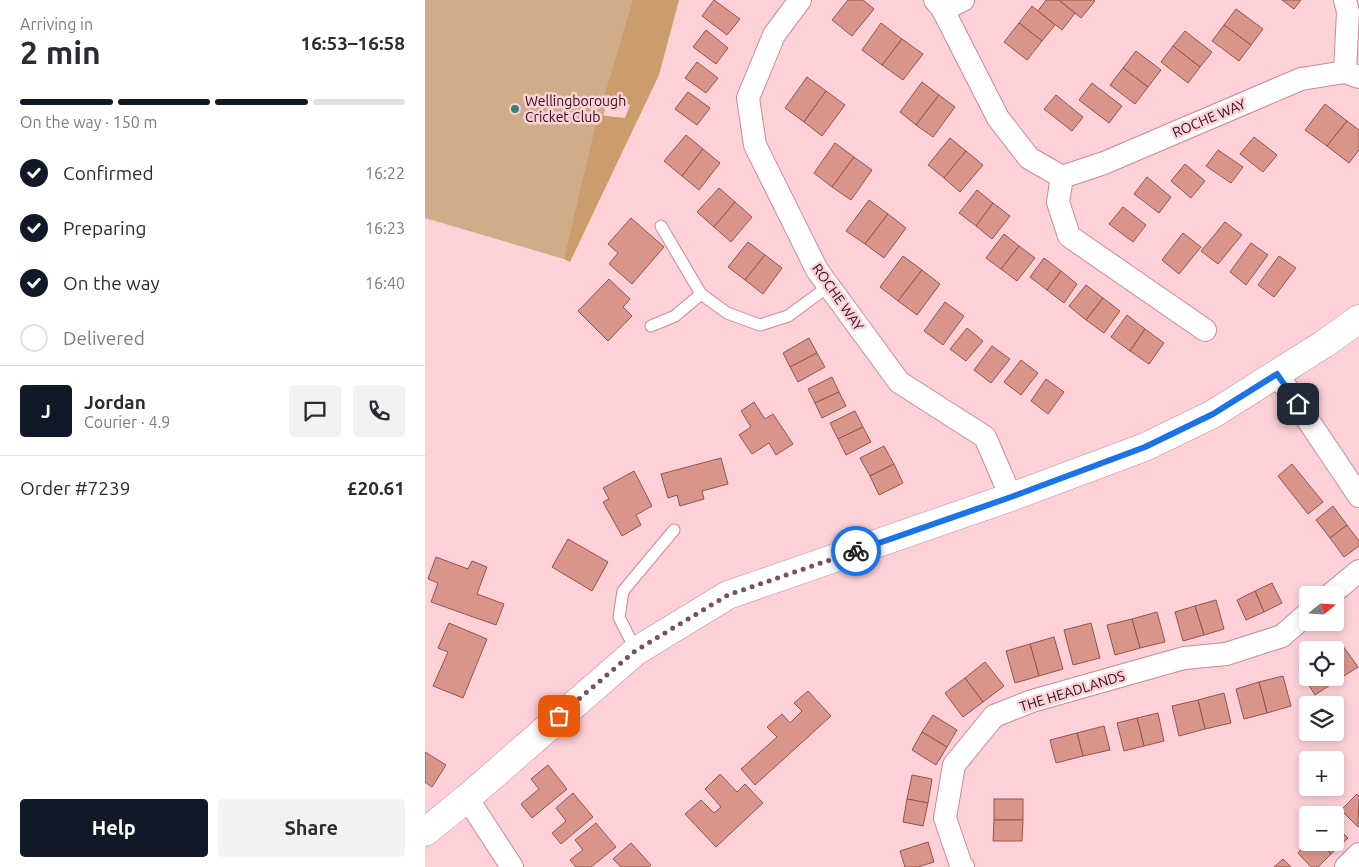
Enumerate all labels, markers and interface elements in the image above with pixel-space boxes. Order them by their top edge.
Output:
text: Arriving in [20,15,93,33]
text: 16:53–16:58 [300,32,405,54]
text: 2 min [20,34,101,70]
place label: Wellingborough Cricket Club [525,93,626,125]
street label: ROCHE WAY [1170,95,1248,141]
marker: Wellingborough Cricket Club [509,103,521,115]
text: On the way · 150 m [20,113,157,131]
icon: check [20,159,48,187]
text: Confirmed [63,162,154,184]
text: 16:22 [365,164,405,182]
icon: check [20,214,48,242]
text: Preparing [63,217,147,239]
text: 16:23 [365,219,405,237]
street label: ROCHE WAY [809,260,867,334]
icon: check [20,269,48,297]
text: On the way [63,272,160,294]
text: 16:40 [365,274,405,292]
text: Delivered [63,327,145,349]
pin [1277,383,1319,425]
button: chat [289,385,341,437]
button: phone [353,385,405,437]
icon: home [1284,390,1312,418]
text: Jordan [84,391,146,413]
text: J [41,400,51,422]
text: Courier · 4.9 [84,413,170,431]
text: Order #7239 [20,477,130,499]
text: £20.61 [347,477,405,499]
courier [831,526,881,576]
icon: bike [842,537,870,565]
north arrow [1299,586,1344,631]
map controls [1299,586,1344,851]
button: locate [1299,641,1344,686]
street label: THE HEADLANDS [1017,667,1127,715]
pin [538,695,580,737]
button: layers [1299,696,1344,741]
icon: bag [545,702,573,730]
button: + [1299,751,1344,796]
button: Help [20,799,208,857]
button: Share [218,799,405,857]
button: − [1299,806,1344,851]

